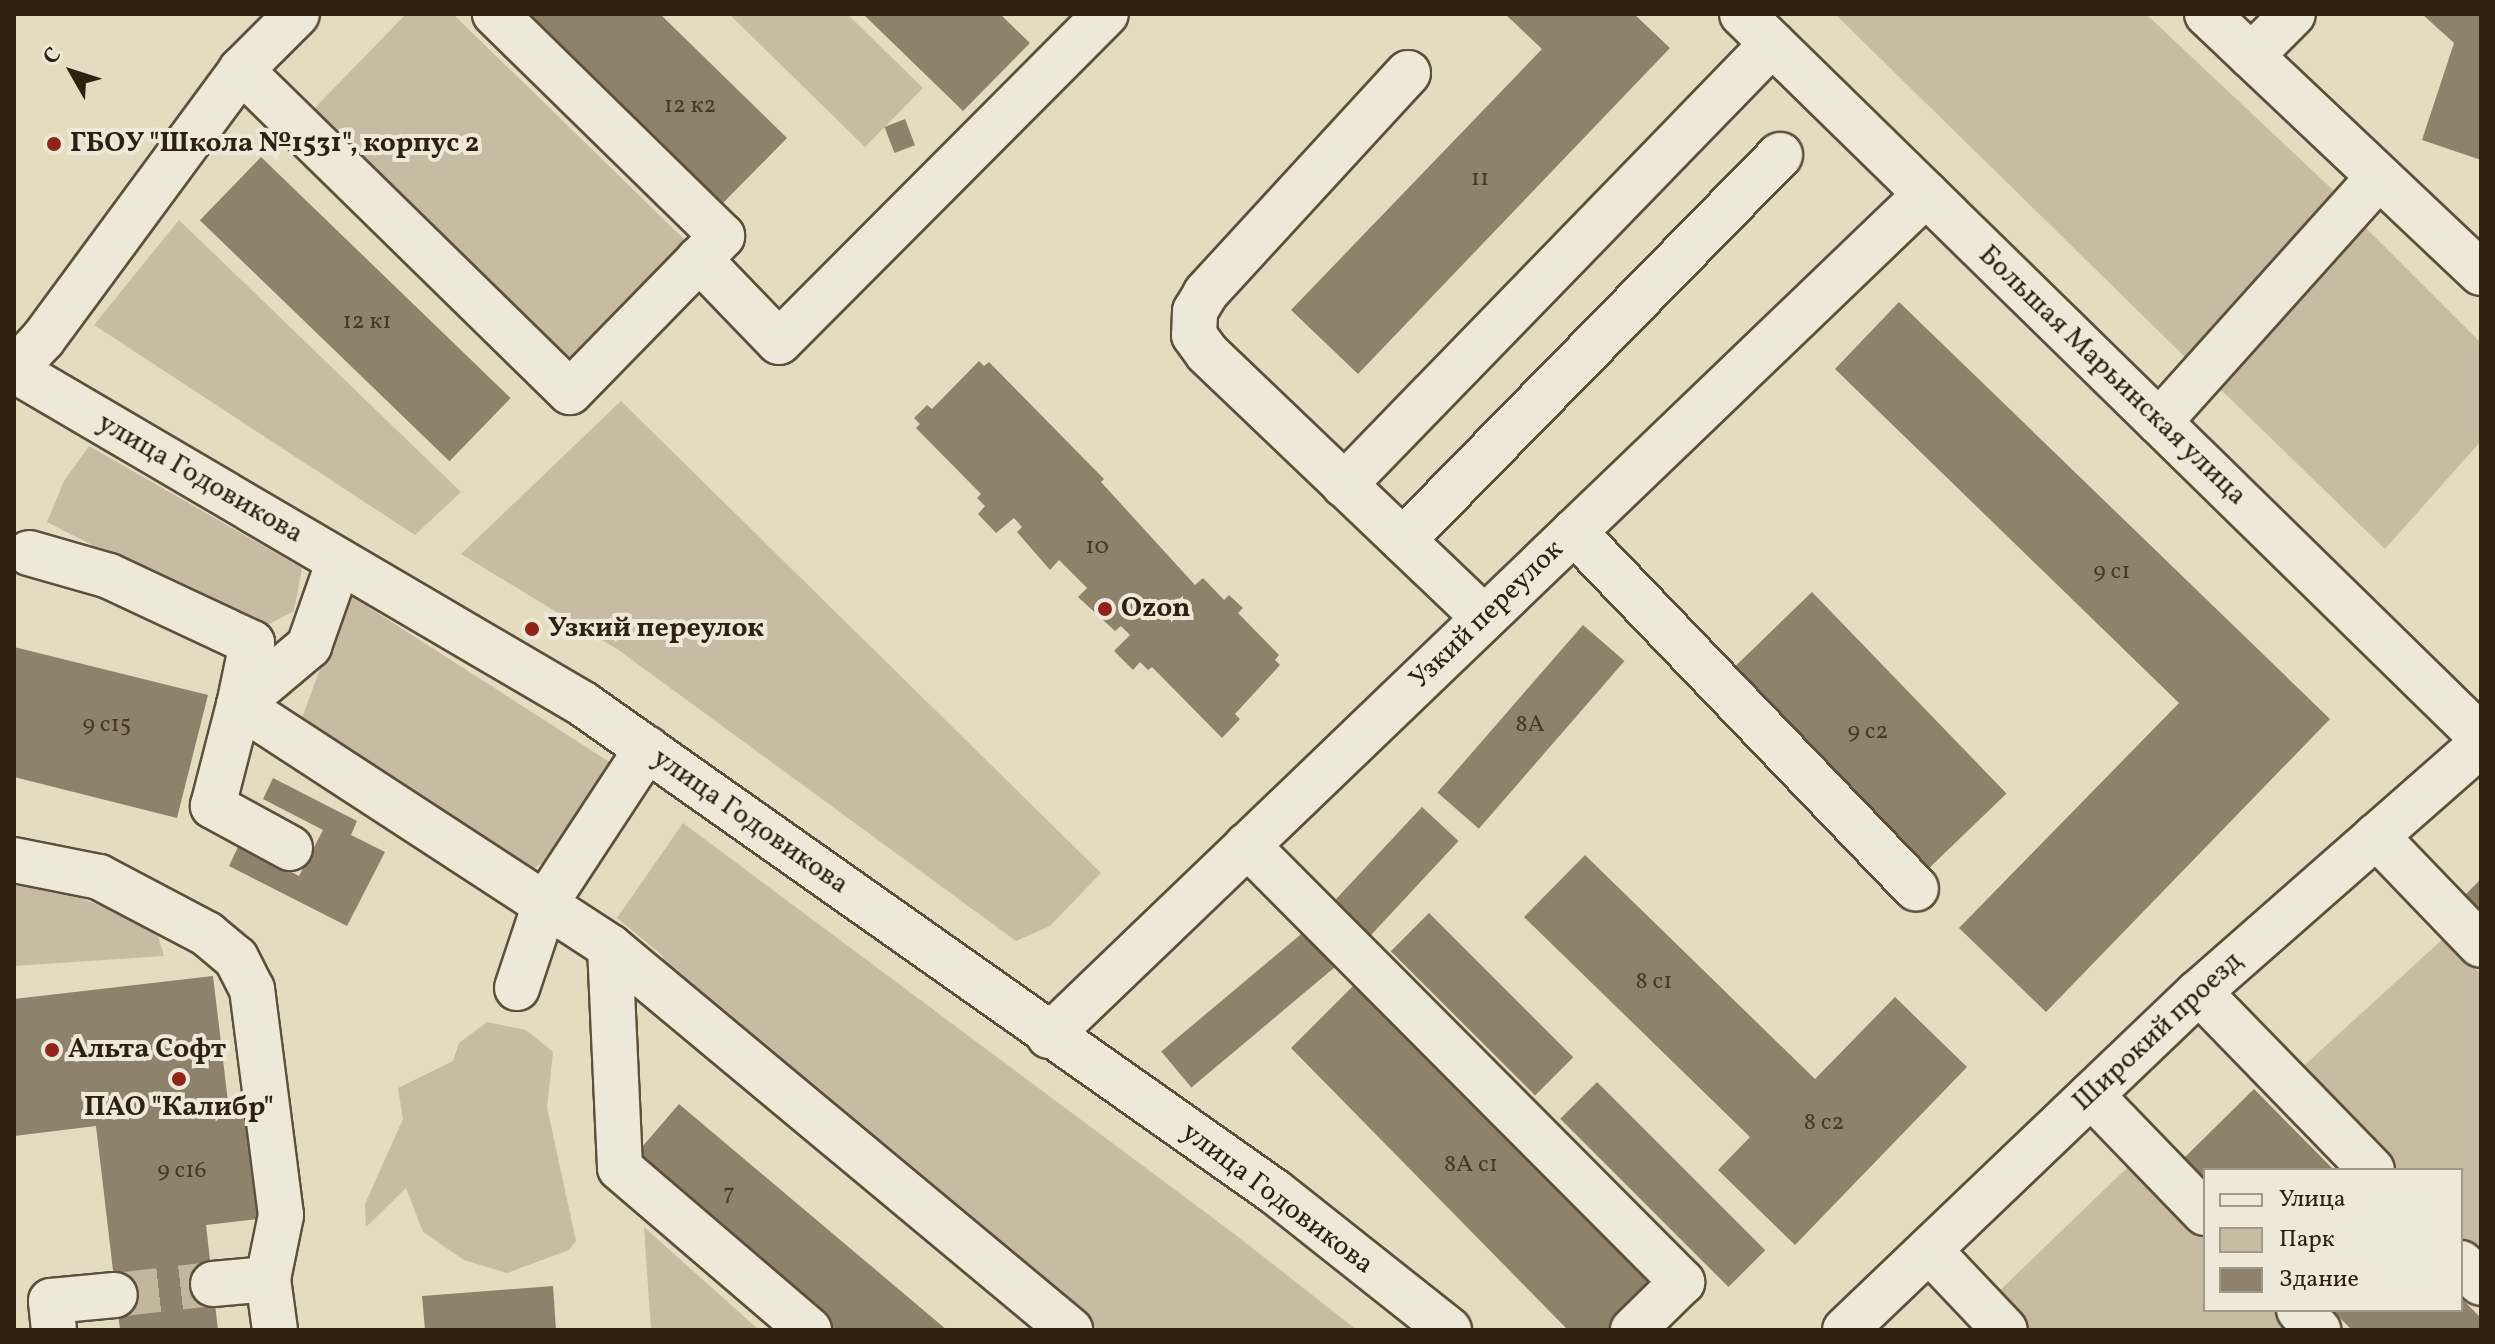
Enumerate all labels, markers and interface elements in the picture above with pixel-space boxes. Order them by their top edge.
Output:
north arrow [32,32,112,112]
text: С [36,41,69,72]
house number: 12 к2 [664,93,716,121]
place label: ГБОУ "Школа №1531", корпус 2 [70,127,480,161]
marker: ГБОУ "Школа №1531", корпус 2 [45,135,63,153]
house number: 11 [1471,166,1489,194]
street label: Большая Марьинская улица [1971,239,2253,513]
house number: 12 к1 [342,309,392,337]
street label: улица Годовикова [91,407,309,551]
street label: Узкий переулок [1403,533,1571,697]
house number: 10 [1085,534,1109,562]
house number: 9 с1 [2093,559,2131,587]
place label: Ozon [1121,592,1191,626]
marker: Ozon [1096,600,1114,618]
place label: Узкий переулок [548,612,764,646]
marker: Узкий переулок [523,620,541,638]
house number: 9 с15 [83,712,131,740]
house number: 8А [1515,712,1545,740]
house number: 9 с2 [1848,719,1888,747]
street label: улица Годовикова [645,742,855,902]
street label: Широкий проезд [2066,945,2250,1119]
house number: 8 с1 [1635,969,1673,997]
place label: Альта Софт [68,1033,226,1067]
marker: Альта Софт [43,1041,61,1059]
marker: ПАО "Калибр" [170,1070,188,1088]
place label: ПАО "Калибр" [84,1091,274,1125]
house number: 8 с2 [1804,1110,1844,1138]
street label: улица Годовикова [1174,1116,1380,1282]
house number: 8А с1 [1444,1152,1498,1180]
house number: 9 с16 [157,1158,207,1186]
legend [2203,1168,2463,1312]
house number: 7 [723,1181,735,1209]
text: Улица [2279,1183,2346,1217]
text: Парк [2279,1223,2335,1257]
text: Здание [2279,1263,2359,1297]

